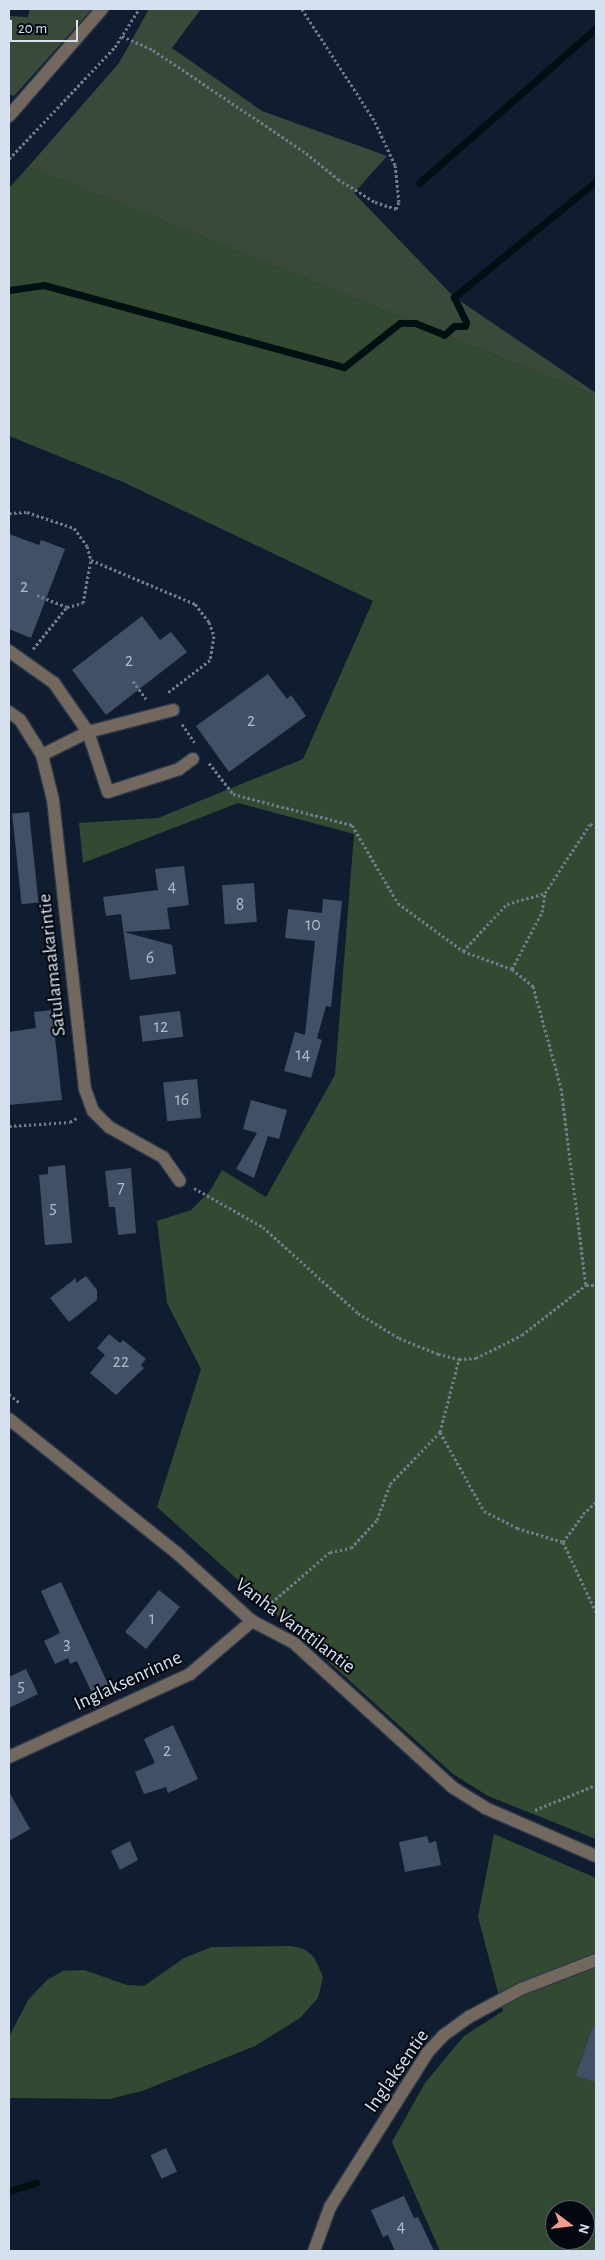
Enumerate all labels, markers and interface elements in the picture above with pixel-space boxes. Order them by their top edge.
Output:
scale bar [12,10,80,42]
text: 20 m [18,21,47,36]
house number: 2 [20,576,28,598]
house number: 2 [125,650,133,672]
house number: 2 [247,710,255,732]
house number: 4 [168,876,176,898]
street label: Satulamaakarintie [33,893,71,1037]
house number: 8 [236,894,244,916]
house number: 10 [305,914,321,936]
house number: 6 [146,947,154,969]
house number: 12 [154,1016,168,1038]
house number: 14 [296,1044,310,1066]
house number: 16 [175,1089,189,1111]
house number: 7 [117,1177,125,1199]
house number: 5 [49,1197,57,1219]
house number: 22 [113,1351,129,1373]
street label: Vanha Vanttilantie [230,1573,360,1679]
house number: 1 [149,1608,155,1630]
house number: 3 [63,1633,71,1655]
street label: Inglaksenrinne [70,1646,186,1716]
house number: 5 [17,1675,25,1697]
house number: 2 [163,1740,171,1762]
street label: Inglaksentie [360,2025,434,2117]
north arrow [545,2200,595,2250]
house number: 4 [397,2216,405,2238]
text: N [576,2222,592,2235]

